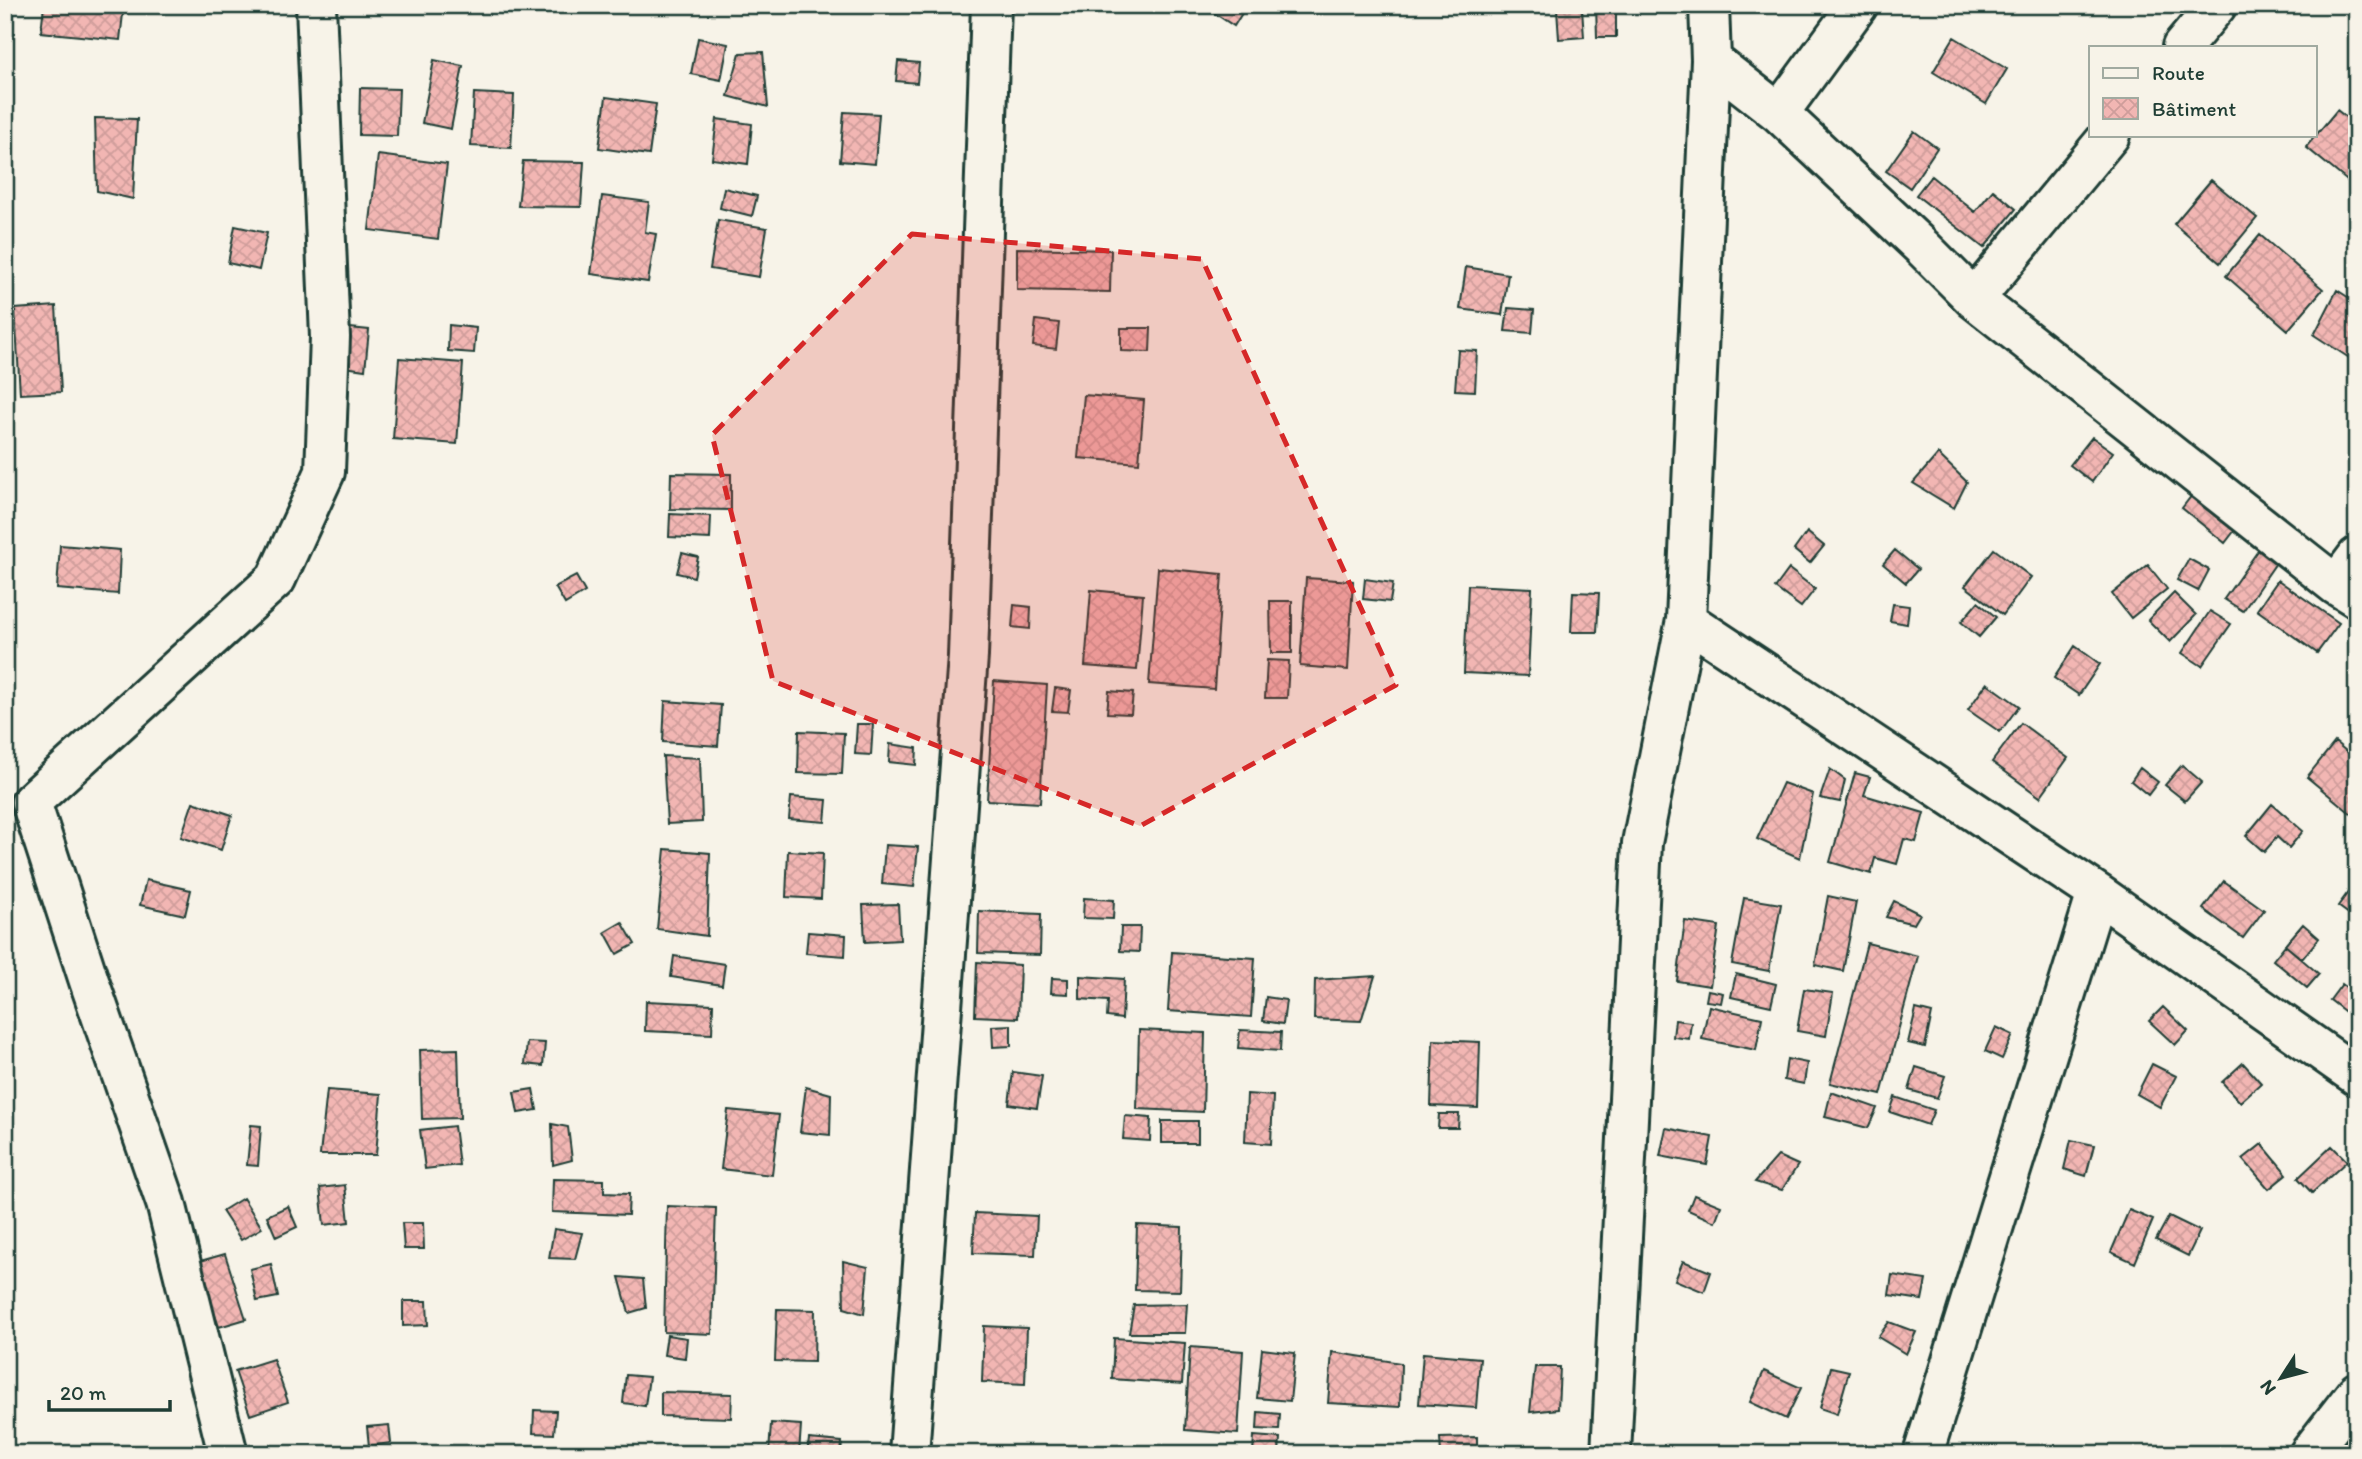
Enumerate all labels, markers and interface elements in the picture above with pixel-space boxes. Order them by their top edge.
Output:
legend [2089,46,2316,136]
text: Route [2152,60,2205,85]
text: Bâtiment [2152,96,2236,121]
north arrow [2246,1344,2316,1414]
scale bar [49,1368,170,1412]
text: N [2255,1376,2281,1400]
text: 20 m [60,1380,107,1405]

